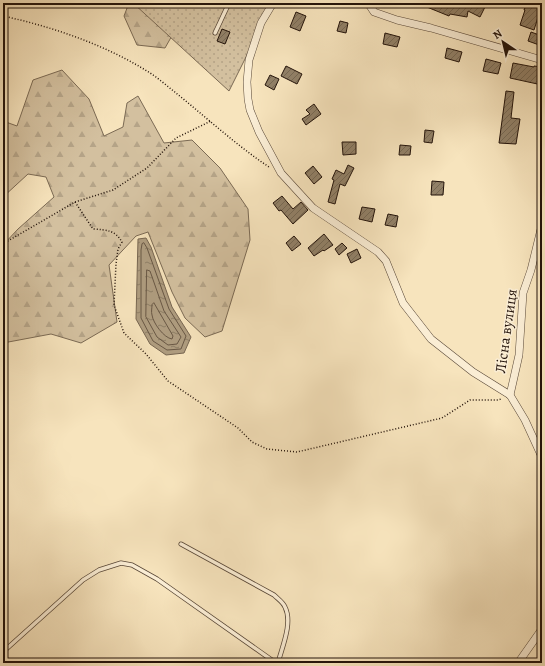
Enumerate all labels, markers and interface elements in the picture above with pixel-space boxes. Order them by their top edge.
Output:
north arrow [483,22,523,62]
text: N [490,26,505,43]
street label: Лісна вулиця [490,288,522,374]

